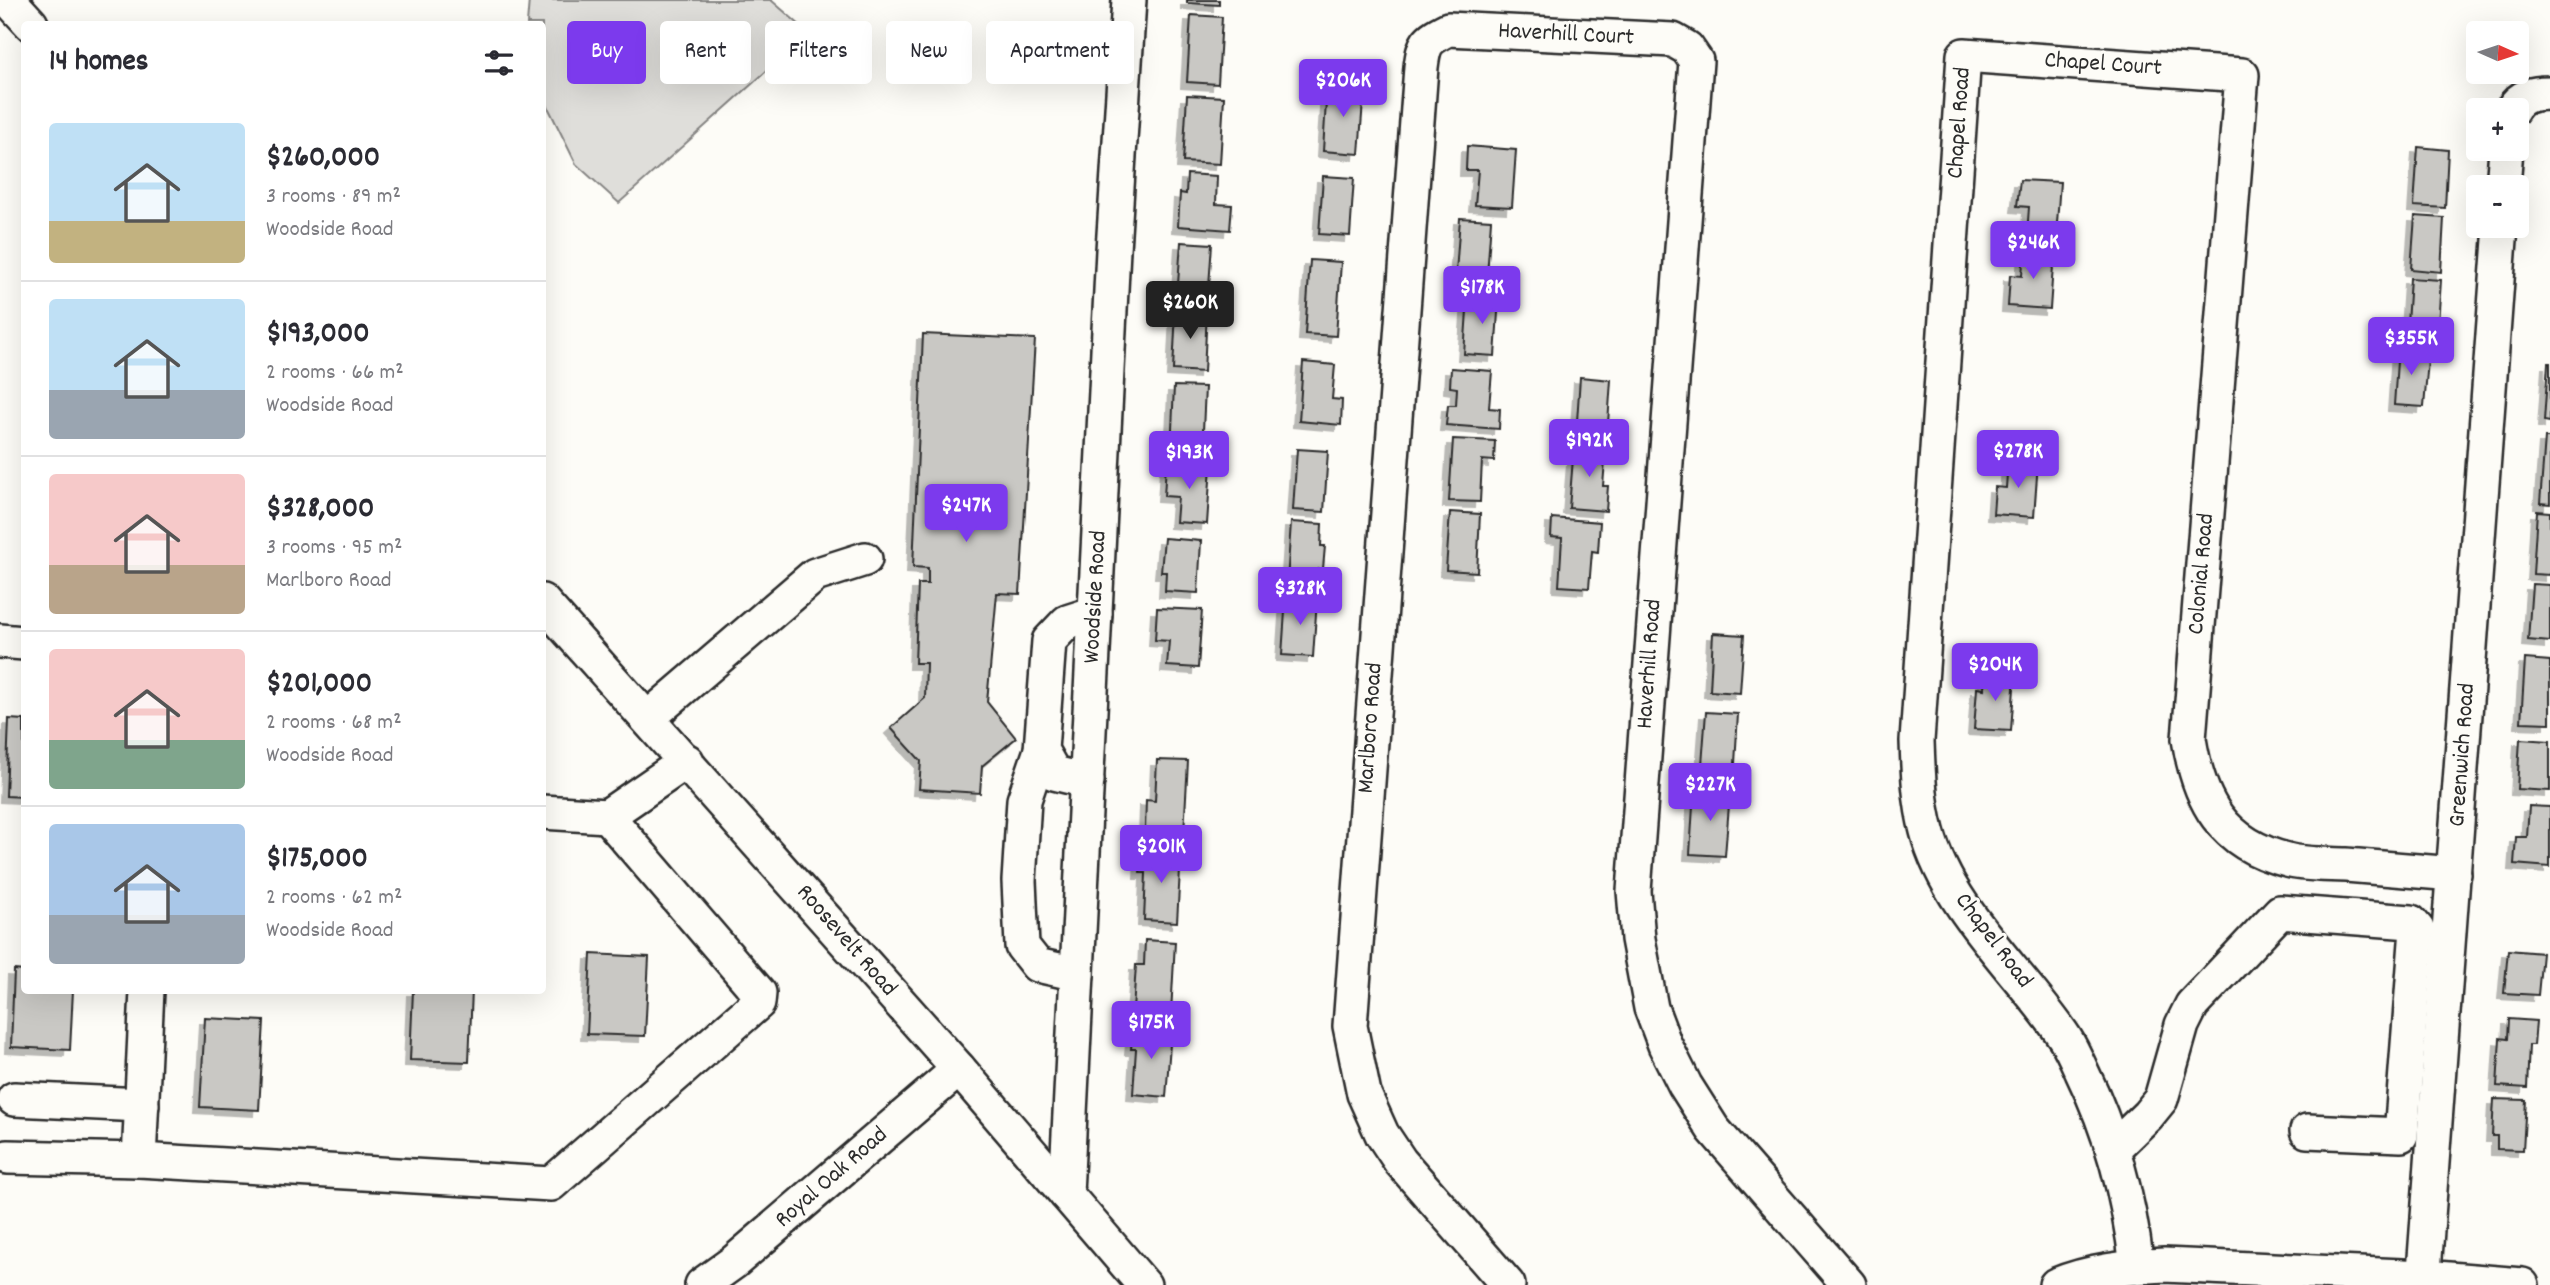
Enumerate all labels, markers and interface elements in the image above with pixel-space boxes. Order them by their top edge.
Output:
street label: Haverhill Court [1497,14,1635,56]
chip: Buy [567,21,646,84]
chip: Rent [660,21,751,84]
chip: Filters [765,21,872,84]
chip: New [886,21,972,84]
chip: Apartment [986,21,1134,84]
north arrow [2466,21,2529,84]
map controls [2466,21,2529,238]
text: 14 homes [49,42,148,85]
icon: filters [480,44,518,82]
street label: Chapel Court [2043,44,2163,86]
pin: $206K [1294,60,1392,119]
text: $206K [1315,65,1371,98]
street label: Chapel Road [1939,66,1981,180]
button: + [2466,98,2529,161]
text: $260,000 [266,138,380,181]
icon: home [105,151,189,235]
button: − [2466,175,2529,238]
text: 3 rooms · 89 m² [266,181,401,214]
text: Woodside Road [266,214,394,247]
pin: $246K [1984,222,2082,281]
text: $246K [2006,227,2060,260]
pin: $178K [1433,266,1531,326]
text: $178K [1459,272,1505,305]
pin: $260K [1141,282,1239,341]
text: $260K [1162,287,1218,320]
text: $193,000 [266,314,370,357]
pin: $355K [2362,318,2460,377]
text: $355K [2384,323,2438,356]
icon: home [105,327,189,411]
text: 2 rooms · 66 m² [266,357,404,390]
text: Woodside Road [266,390,394,423]
pin: $192K [1540,420,1638,479]
text: $192K [1565,425,1613,458]
pin: $278K [1969,430,2067,490]
pin: $193K [1140,432,1238,491]
text: $278K [1993,436,2043,469]
text: $193K [1165,437,1213,470]
pin: $247K [917,484,1015,544]
text: $328,000 [266,489,374,532]
text: $247K [941,490,991,523]
icon: home [105,502,189,586]
street label: Colonial Road [2180,512,2224,636]
street label: Woodside Road [1076,530,1116,664]
text: 3 rooms · 95 m² [266,532,402,565]
text: Marlboro Road [266,565,392,598]
pin: $328K [1251,568,1349,627]
text: $328K [1274,573,1326,606]
street label: Haverhill Road [1629,598,1671,730]
pin: $204K [1946,644,2044,703]
text: $204K [1968,649,2022,682]
street label: Marlboro Road [1349,661,1393,795]
text: $201,000 [266,664,372,707]
icon: home [105,677,189,761]
street label: Greenwich Road [2441,682,2485,828]
text: 2 rooms · 68 m² [266,707,402,740]
text: Woodside Road [266,740,394,773]
pin: $227K [1661,764,1759,823]
text: $227K [1684,769,1736,802]
pin: $201K [1112,826,1210,885]
text: $201K [1136,831,1186,864]
text: $175,000 [266,839,368,882]
icon: home [105,852,189,936]
street label: Roosevelt Road [787,877,905,1005]
text: 2 rooms · 62 m² [266,882,402,915]
street label: Chapel Road [1946,886,2040,996]
text: Woodside Road [266,915,394,948]
pin: $175K [1102,1002,1200,1061]
text: $175K [1128,1007,1174,1040]
street label: Royal Oak Road [768,1119,896,1237]

